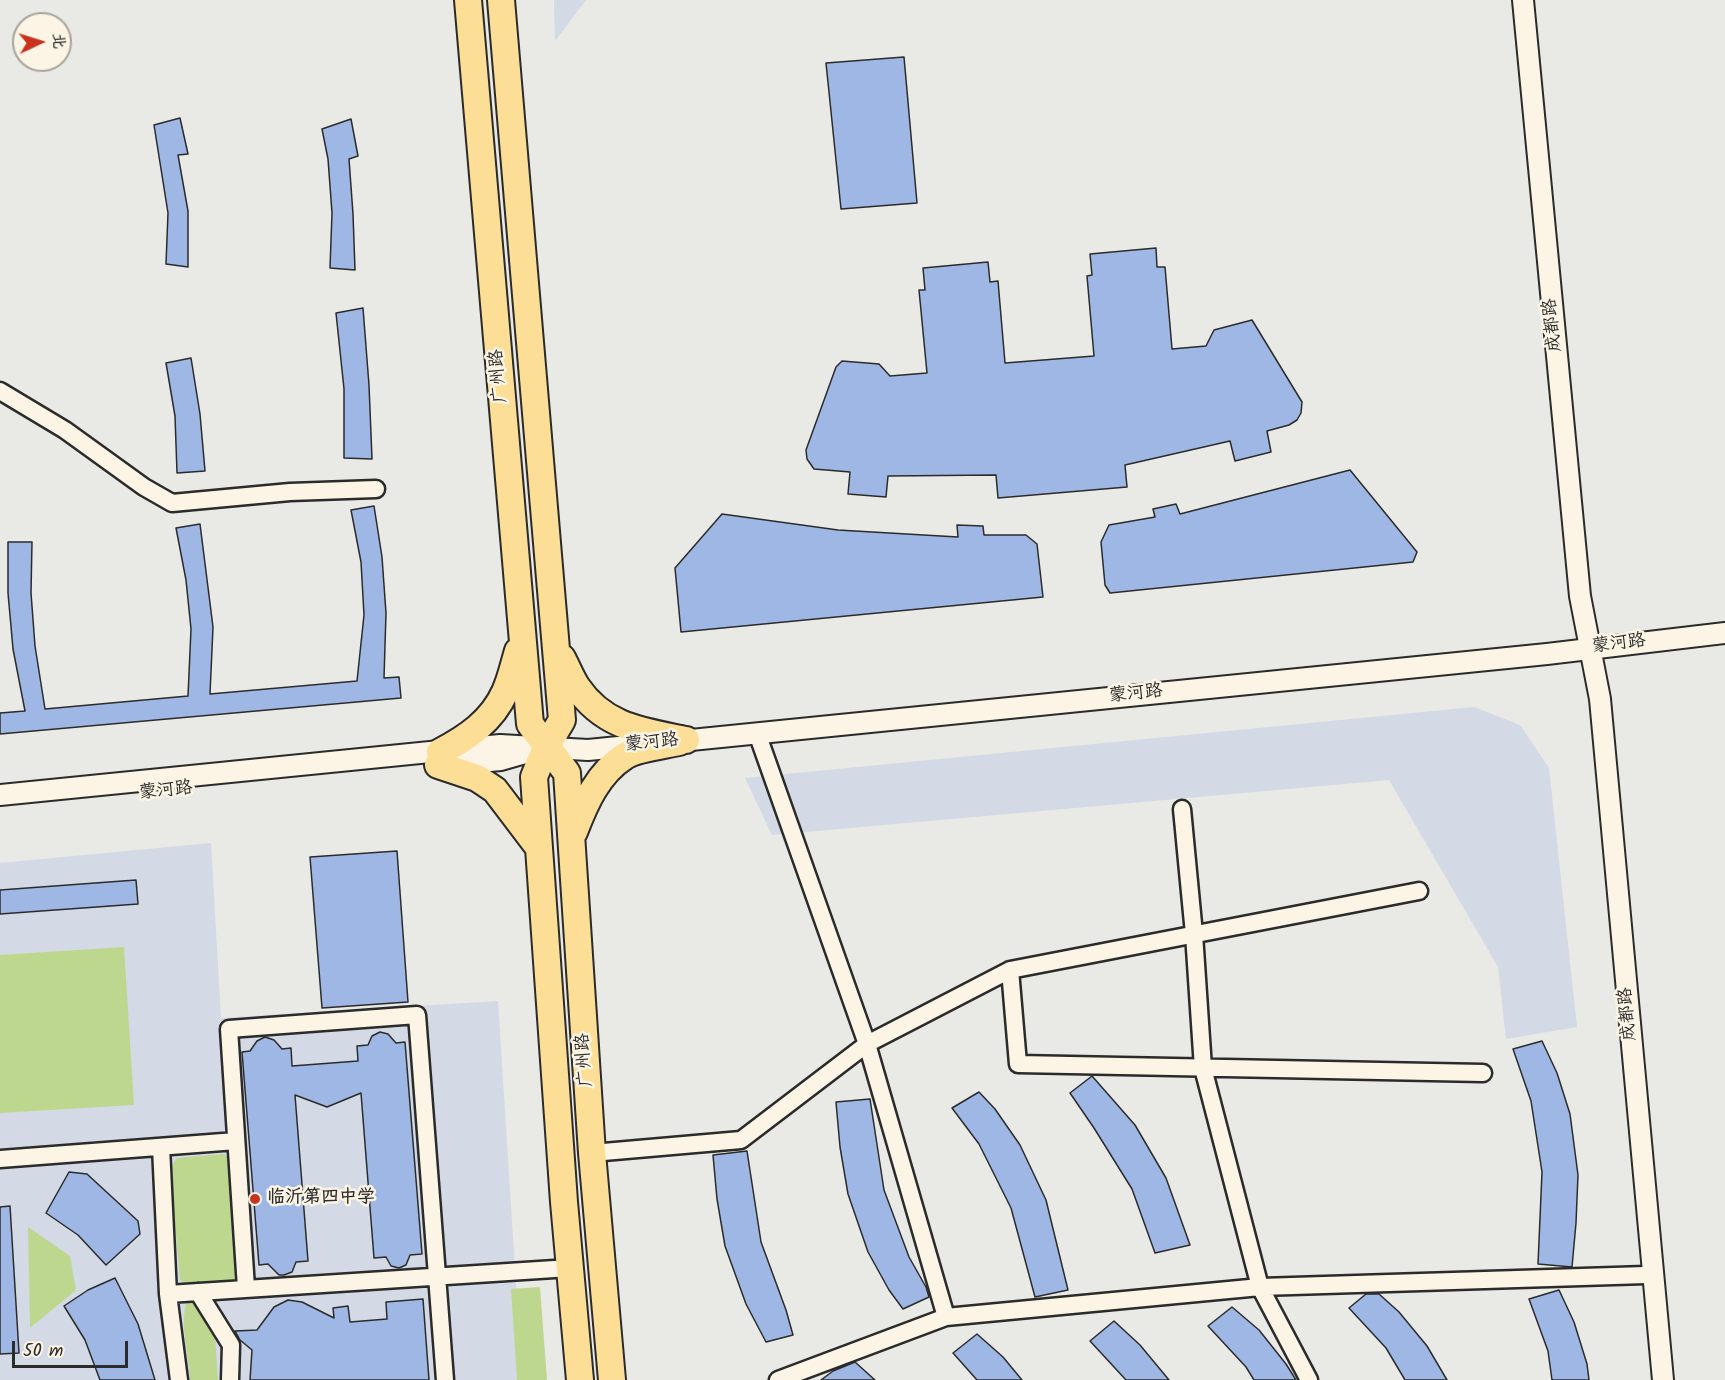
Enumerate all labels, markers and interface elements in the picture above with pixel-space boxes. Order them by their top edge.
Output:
north arrow [12,12,72,72]
text: 北 [45,32,71,50]
street label: 成都路 [1540,297,1568,353]
street label: 广州路 [487,348,513,404]
street label: 蒙河路 [1591,631,1647,659]
street label: 蒙河路 [1108,681,1164,709]
street label: 蒙河路 [624,730,680,758]
street label: 蒙河路 [138,778,194,806]
street label: 成都路 [1616,986,1642,1042]
street label: 广州路 [573,1032,599,1088]
place label: 临沂第四中学 [267,1188,375,1210]
marker: 临沂第四中学 [248,1192,262,1206]
scale bar [15,1329,130,1367]
text: 50 m [23,1337,63,1366]

